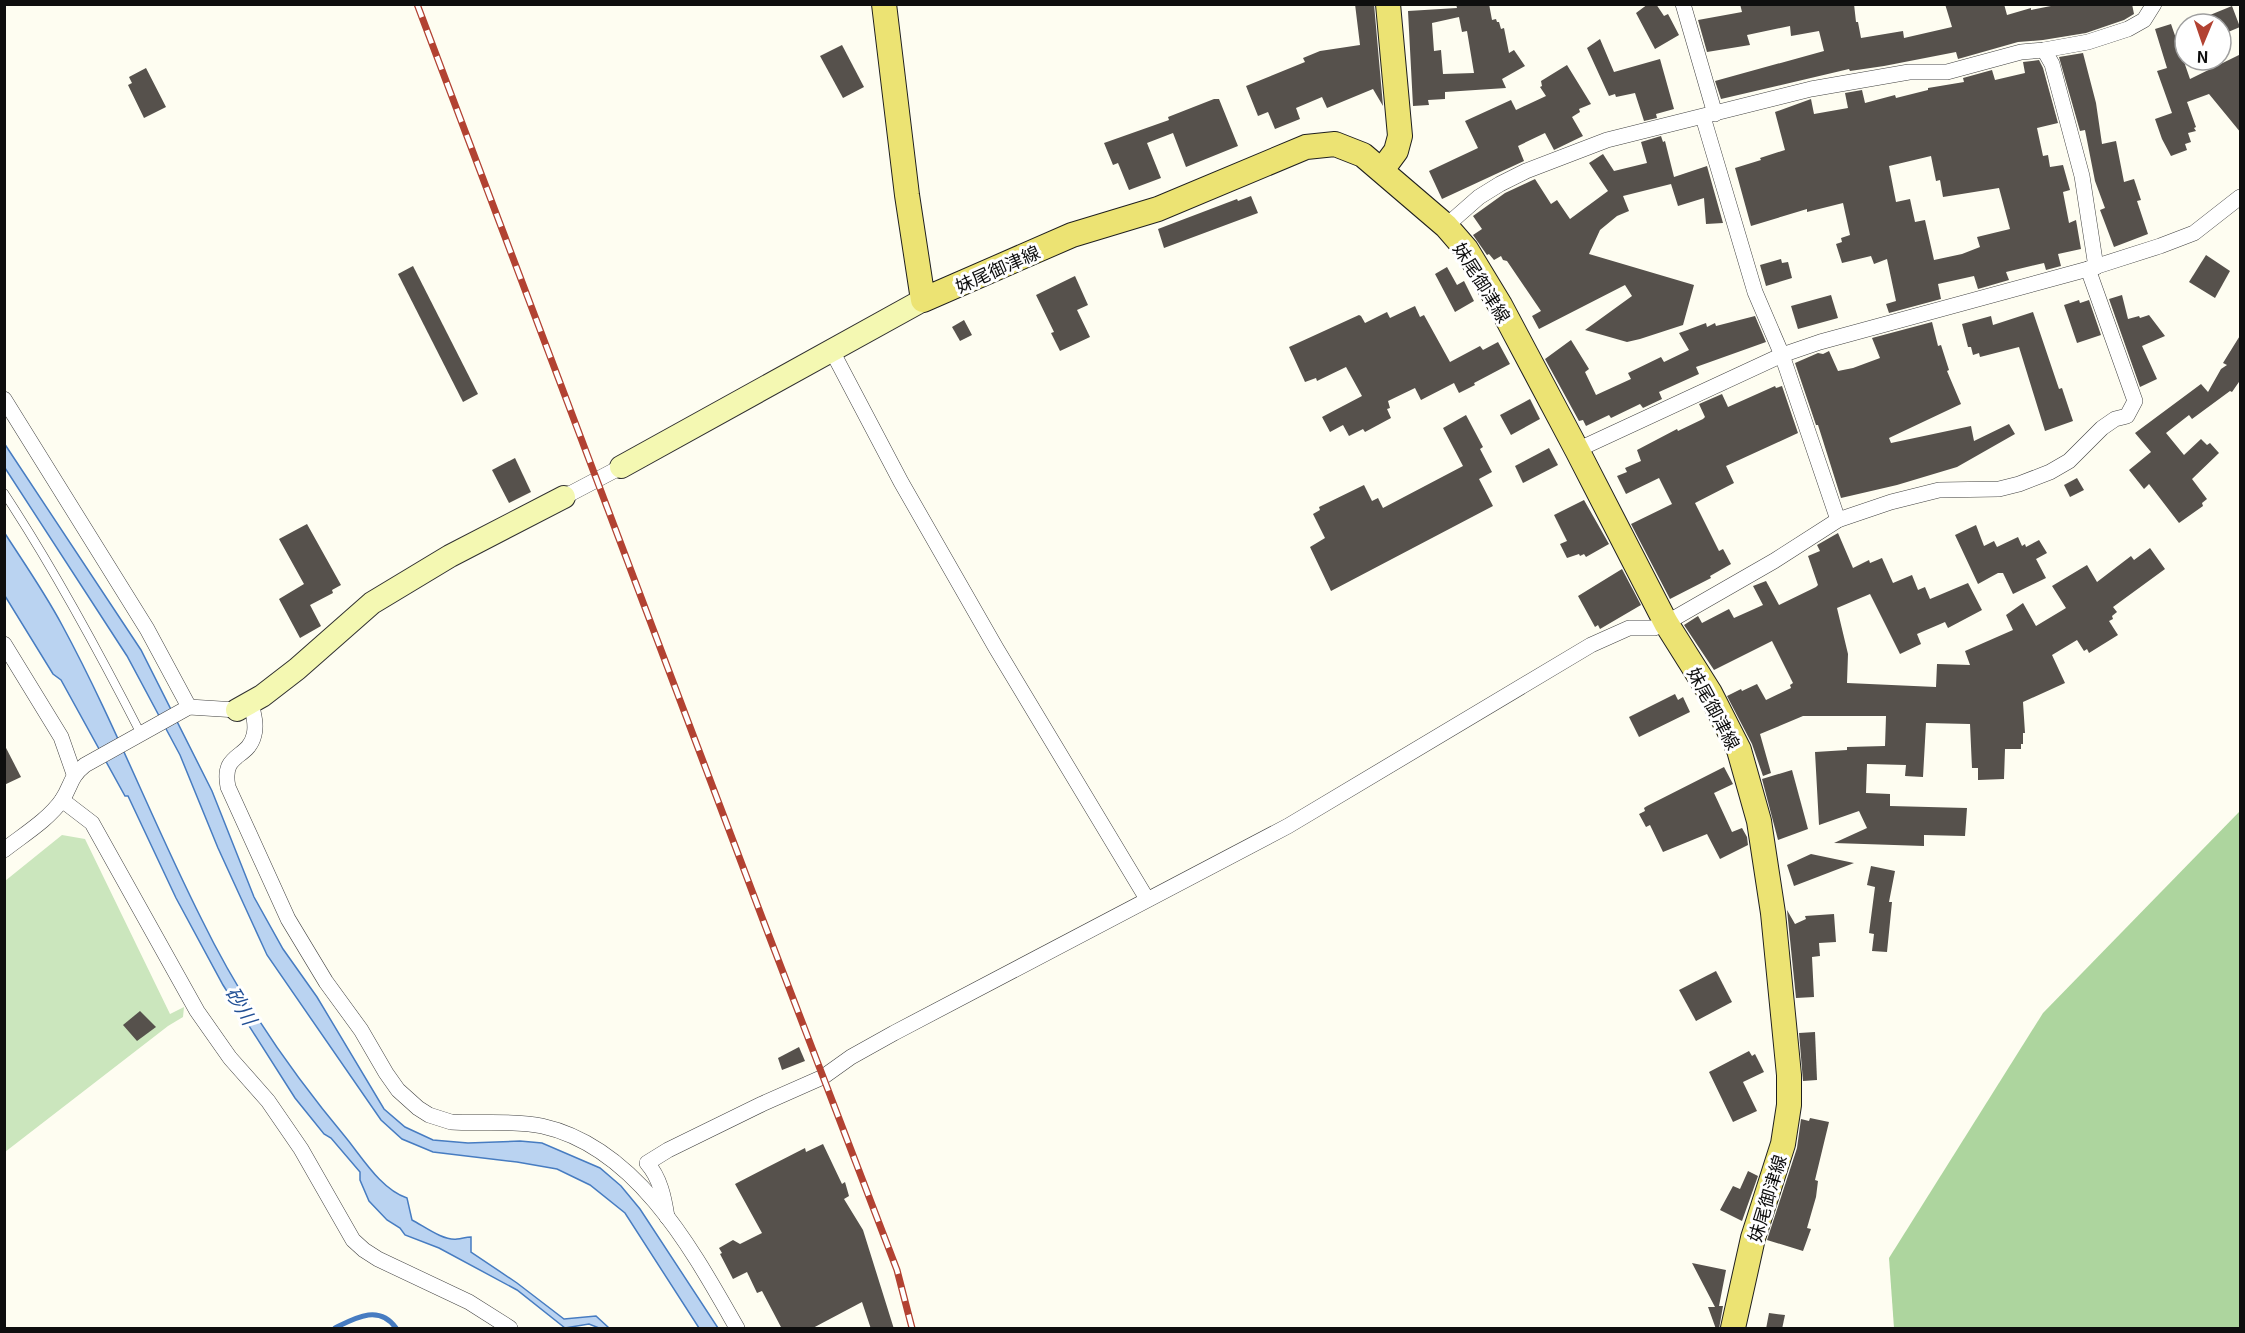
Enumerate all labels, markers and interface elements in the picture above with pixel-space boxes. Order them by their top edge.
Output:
north arrow [2173,12,2233,72]
text: N [2196,46,2209,70]
street label: 妹尾御津線 [1448,237,1518,327]
street label: 妹尾御津線 [951,238,1043,298]
street label: 妹尾御津線 [1682,662,1748,754]
water label: 砂川 [219,980,266,1031]
street label: 妹尾御津線 [1740,1151,1792,1245]

